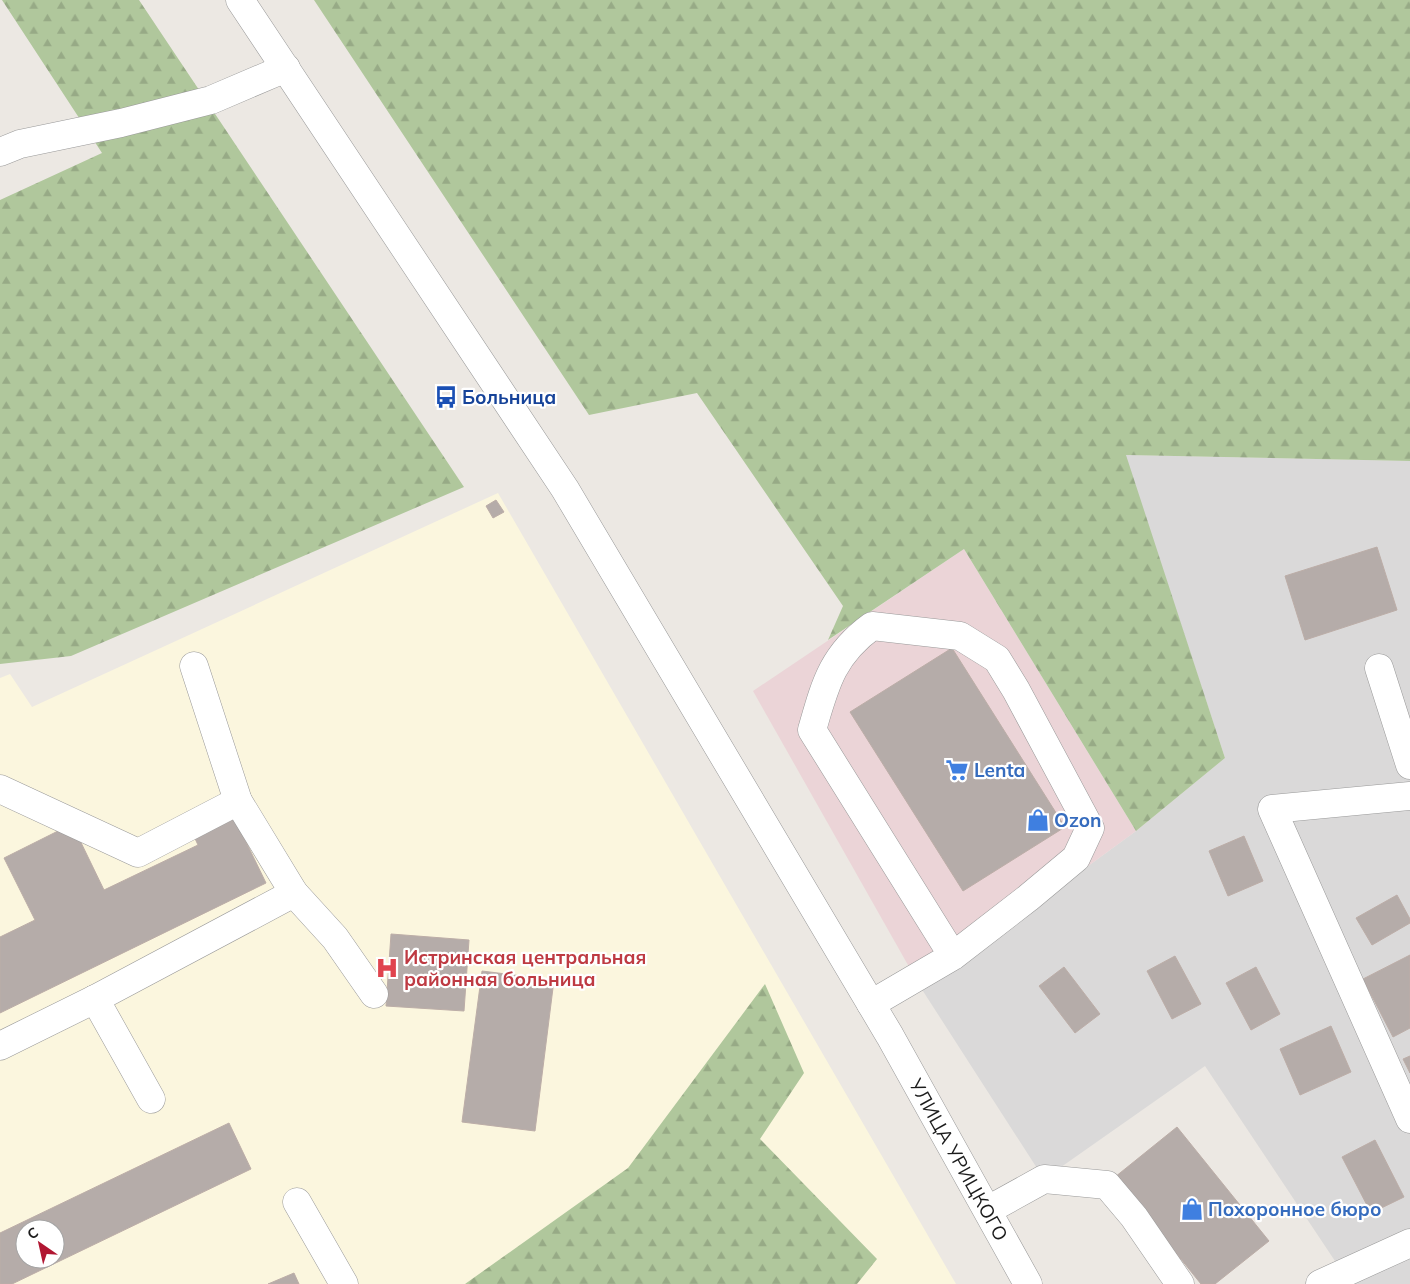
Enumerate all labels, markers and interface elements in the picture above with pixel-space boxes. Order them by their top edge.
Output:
bus stop icon: Больница [433,384,459,410]
place label: Больница [462,385,556,409]
supermarket icon: Lenta [944,757,970,783]
place label: Lenta [974,758,1025,782]
shop icon: Ozon [1025,807,1051,833]
place label: Ozon [1054,808,1101,832]
place label: Истринская центральная районная больница [404,945,646,991]
hospital icon: Истринская центральная районная больница [374,955,400,981]
street label: УЛИЦА УРИЦКОГО [904,1073,1014,1245]
shop icon: Похоронное бюро [1179,1196,1205,1222]
place label: Похоронное бюро [1208,1197,1381,1221]
north arrow [15,1219,65,1269]
text: С [24,1223,42,1243]

